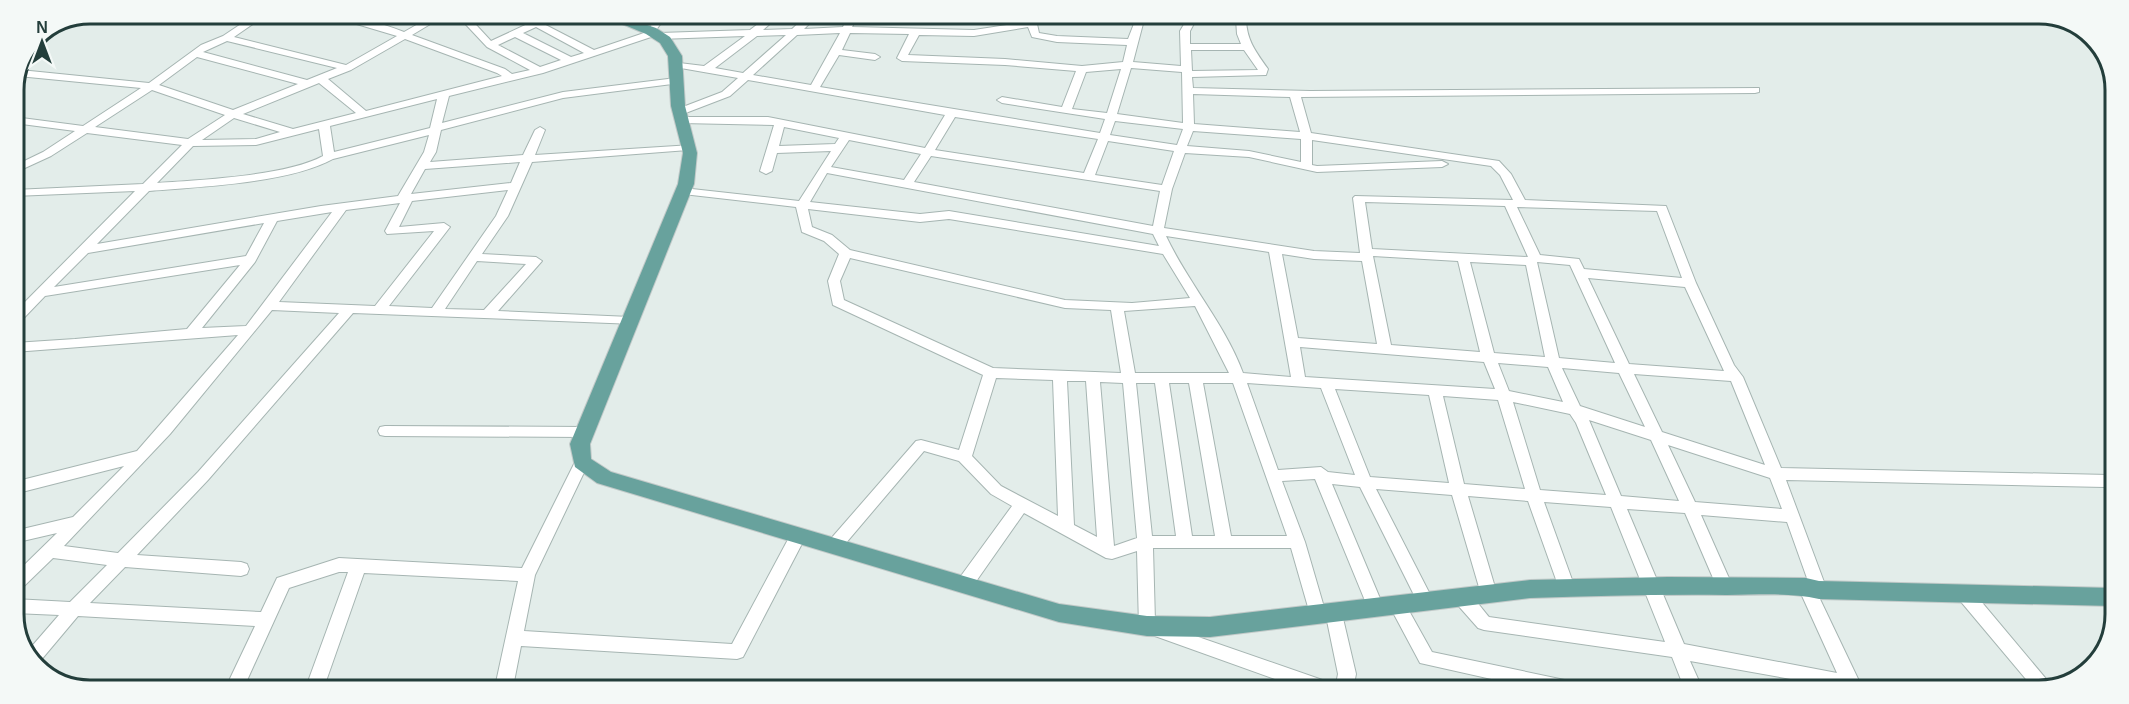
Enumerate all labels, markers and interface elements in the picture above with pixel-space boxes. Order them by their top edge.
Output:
north arrow [12,12,72,72]
text: N [36,19,48,36]

